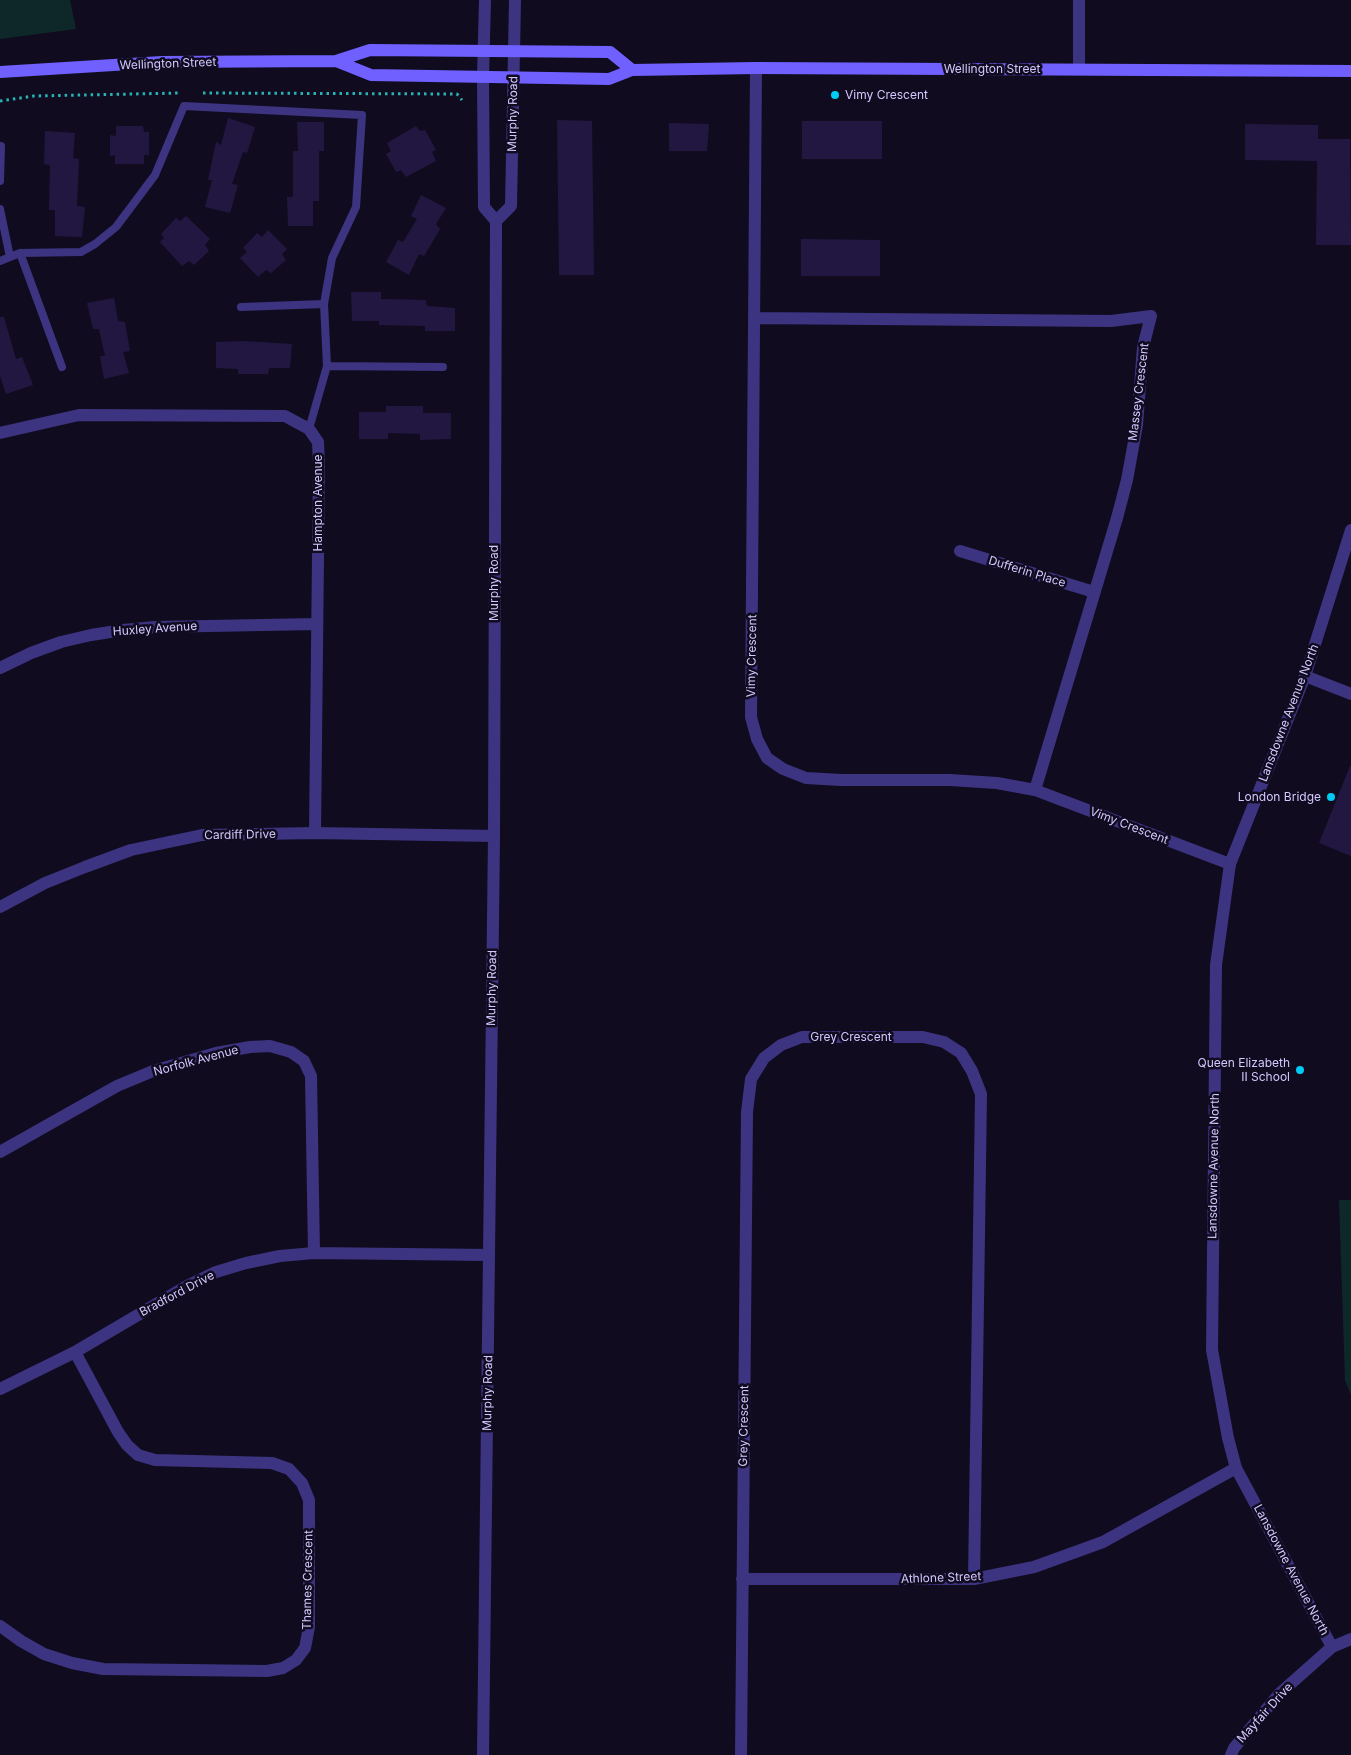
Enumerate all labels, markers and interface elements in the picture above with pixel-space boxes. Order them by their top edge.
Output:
street label: Wellington Street [119,55,217,73]
street label: Wellington Street [944,62,1040,76]
street label: Murphy Road [505,76,521,152]
place label: Vimy Crescent [845,88,928,102]
marker: Vimy Crescent [829,89,841,101]
street label: Massey Crescent [1126,342,1152,442]
street label: Hampton Avenue [311,454,325,552]
street label: Murphy Road [487,545,501,621]
street label: Dufferin Place [987,553,1067,591]
street label: Vimy Crescent [744,614,760,698]
street label: Huxley Avenue [112,619,198,639]
street label: Lansdowne Avenue North [1256,642,1322,784]
place label: London Bridge [1238,790,1321,804]
marker: London Bridge [1325,791,1337,803]
street label: Vimy Crescent [1088,804,1170,848]
street label: Cardiff Drive [204,827,276,843]
street label: Murphy Road [484,950,500,1026]
street label: Grey Crescent [810,1030,892,1044]
street label: Norfolk Avenue [152,1043,240,1079]
place label: Queen Elizabeth II School [1198,1056,1290,1084]
marker: Queen Elizabeth II School [1294,1064,1306,1076]
street label: Lansdowne Avenue North [1206,1093,1222,1239]
street label: Bradford Drive [137,1268,217,1320]
street label: Murphy Road [480,1355,496,1431]
street label: Grey Crescent [736,1385,752,1467]
street label: Lansdowne Avenue North [1250,1502,1332,1638]
street label: Thames Crescent [300,1530,316,1630]
street label: Athlone Street [901,1569,981,1587]
street label: Mayfair Drive [1234,1680,1296,1746]

